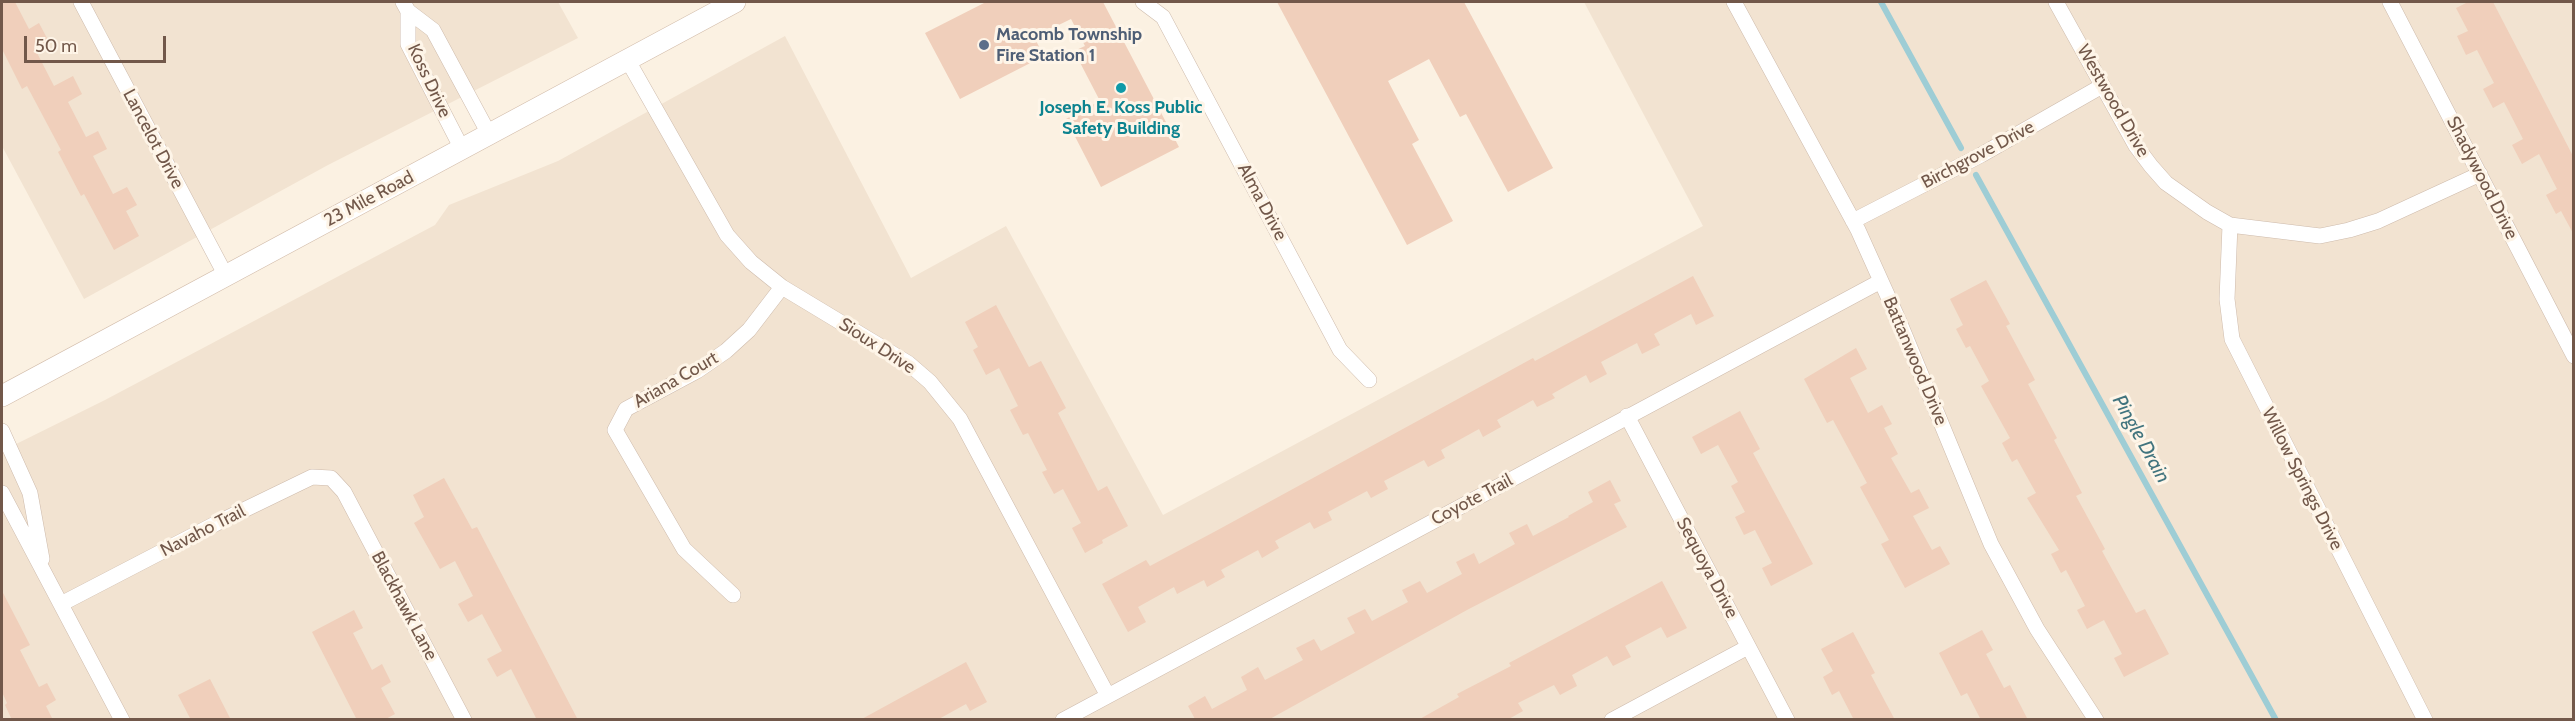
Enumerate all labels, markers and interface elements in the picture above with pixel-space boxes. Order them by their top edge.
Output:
scale bar [27,24,170,62]
place label: Macomb Township Fire Station 1 [996,24,1142,66]
text: 50 m [35,35,77,57]
marker: Macomb Township Fire Station 1 [977,38,991,52]
street label: Koss Drive [403,41,455,121]
street label: Westwood Drive [2072,41,2154,161]
marker: Joseph E. Koss Public Safety Building [1114,81,1128,95]
street label: Lancelot Drive [118,86,188,192]
place label: Joseph E. Koss Public Safety Building [1040,97,1202,140]
street label: Shadywood Drive [2442,113,2522,243]
street label: Birchgrove Drive [1918,116,2038,194]
street label: Alma Drive [1233,160,1291,244]
street label: 23 Mile Road [321,166,417,232]
street label: Battanwood Drive [1878,294,1952,428]
street label: Sioux Drive [835,313,919,379]
street label: Ariana Court [630,347,722,413]
water label: Pingle Drain [2107,391,2175,487]
street label: Willow Springs Drive [2257,404,2347,554]
street label: Coyote Trail [1428,470,1516,530]
street label: Navaho Trail [157,500,249,562]
street label: Sequoya Drive [1671,514,1743,622]
street label: Blackhawk Lane [366,548,442,664]

